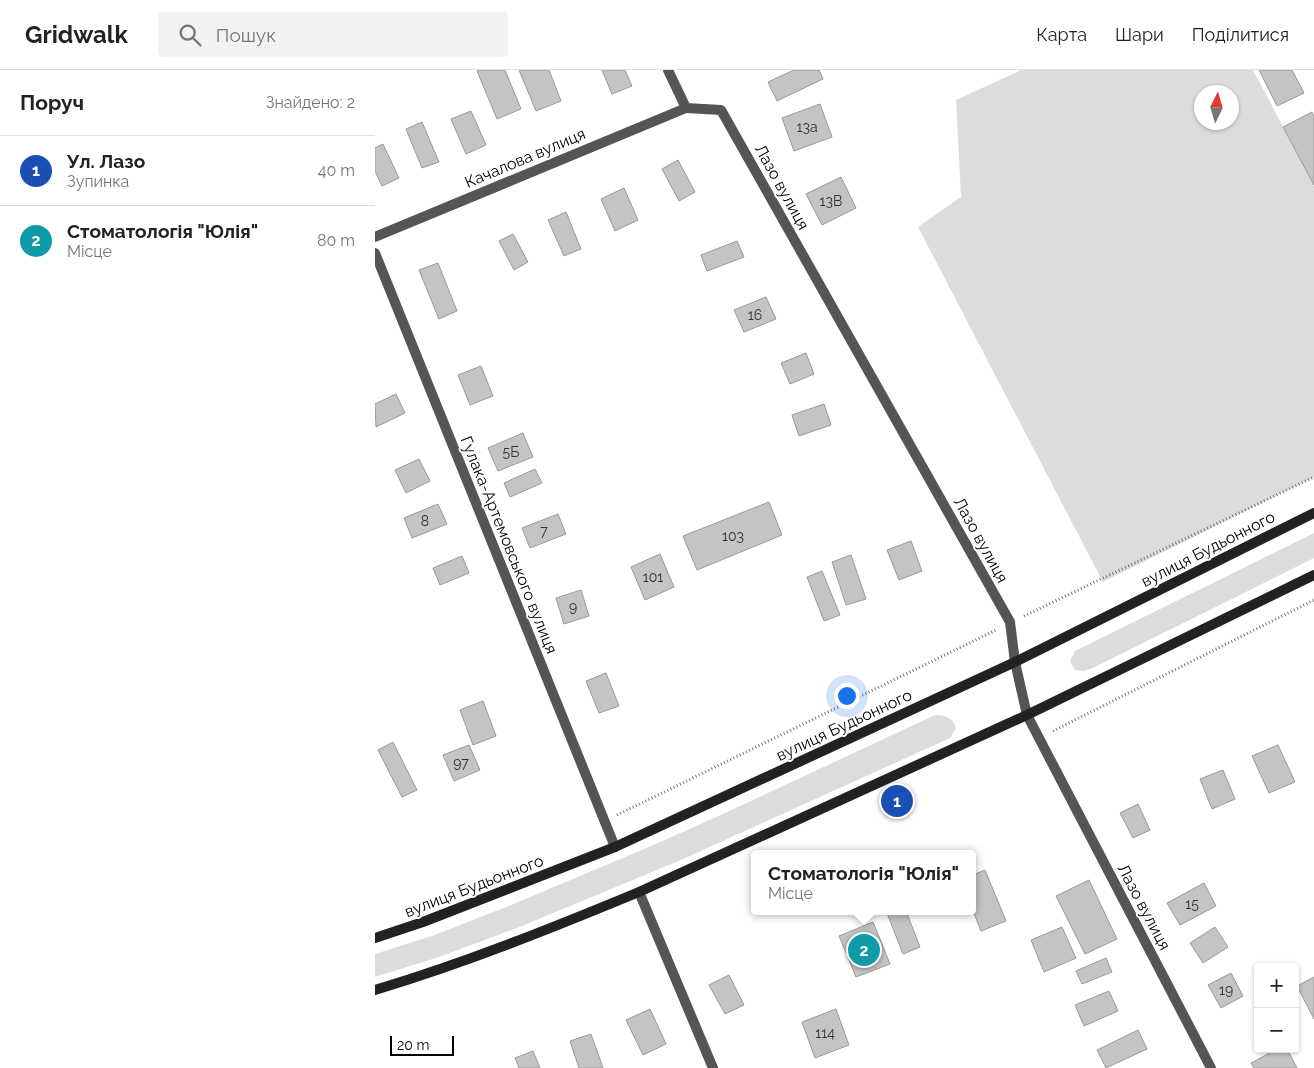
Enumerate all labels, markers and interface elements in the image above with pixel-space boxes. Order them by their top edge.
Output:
search box [158,12,508,57]
text: Gridwalk [25,20,128,49]
icon: search [176,21,204,49]
text: Пошук [216,24,276,46]
text: Карта [1036,24,1087,45]
text: Шари [1115,24,1164,45]
text: Поділитися [1192,24,1289,45]
north arrow [1194,85,1239,130]
text: Поруч [20,90,84,115]
text: Знайдено: 2 [266,93,355,112]
house number: 13а [796,119,818,135]
street label: Качалова вулиця [462,124,588,192]
street label: Лазо вулиця [751,141,813,233]
text: Ул. Лазо [67,150,145,172]
text: 1 [32,161,40,180]
text: 40 m [318,161,355,180]
text: Зупинка [67,172,129,191]
house number: 13В [820,193,842,209]
text: Стоматологія "Юлія" [67,220,258,242]
text: 2 [31,231,41,250]
text: 80 m [317,231,355,250]
text: Місце [67,242,112,261]
house number: 16 [748,307,762,323]
street label: Гулака-Артемовського вулиця [457,433,561,657]
house number: 5Б [503,444,519,460]
street label: Лазо вулиця [950,494,1012,586]
street label: вулиця Будьонного [1138,507,1278,591]
house number: 8 [421,513,429,529]
house number: 7 [540,523,548,539]
house number: 103 [722,528,744,544]
house number: 101 [643,569,663,585]
house number: 9 [569,599,577,615]
your location [834,683,860,709]
street label: вулиця Будьонного [773,685,915,765]
house number: 97 [453,755,469,771]
pin: 1 [881,782,913,820]
popup [751,850,976,915]
street label: вулиця Будьонного [402,851,546,921]
street label: Лазо вулиця [1113,861,1175,953]
text: Стоматологія "Юлія" [768,862,959,884]
text: Місце [768,884,813,903]
house number: 15 [1185,896,1199,912]
pin: 2 [848,931,880,969]
map controls [1254,963,1299,1053]
button: + [1254,963,1299,1008]
house number: 19 [1219,982,1233,998]
button: − [1254,1008,1299,1053]
house number: 114 [815,1025,835,1041]
scale bar [390,1033,454,1056]
text: 20 m [397,1037,429,1053]

